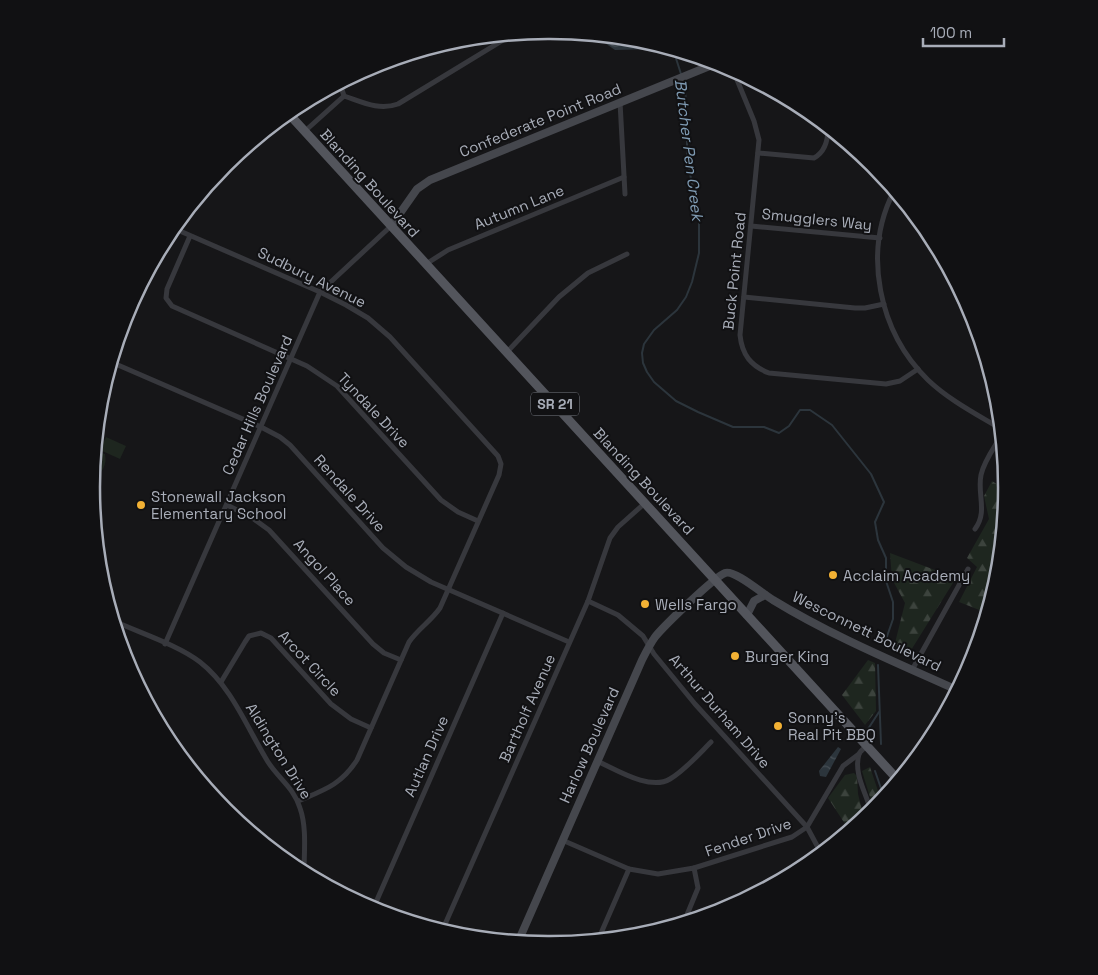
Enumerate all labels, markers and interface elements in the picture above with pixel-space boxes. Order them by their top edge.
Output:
scale bar [923,15,1004,47]
text: 100 m [930,23,972,42]
water label: Butcher Pen Creek [670,78,708,224]
street label: Confederate Point Road [456,79,624,161]
street label: Blanding Boulevard [316,125,424,241]
street label: Autumn Lane [471,180,567,234]
street label: Smugglers Way [761,204,873,234]
street label: Buck Point Road [718,211,750,331]
street label: Sudbury Avenue [255,243,369,312]
street label: Cedar Hills Boulevard [218,332,296,478]
street label: Tyndale Drive [334,368,414,452]
road number: SR 21 [531,392,579,416]
street label: Blanding Boulevard [589,423,699,539]
street label: Rendale Drive [310,450,390,536]
place label: Stonewall Jackson Elementary School [151,487,287,523]
marker: Stonewall Jackson Elementary School [135,499,147,511]
street label: Angol Place [290,534,360,610]
place label: Acclaim Academy [843,566,970,585]
marker: Acclaim Academy [827,569,839,581]
street label: Wesconnett Boulevard [790,587,944,675]
place label: Wells Fargo [655,595,737,614]
marker: Wells Fargo [639,598,651,610]
street label: Arcot Circle [274,626,346,700]
place label: Burger King [745,647,829,666]
street label: Arthur Durham Drive [665,650,775,772]
marker: Burger King [729,650,741,662]
street label: Bartholf Avenue [495,651,559,765]
street label: Harlow Boulevard [555,684,623,806]
street label: Aldington Drive [242,699,316,803]
place label: Sonny's Real Pit BBQ [788,708,876,744]
street label: Autlan Drive [400,712,452,800]
marker: Sonny's Real Pit BBQ [772,720,784,732]
street label: Fender Drive [702,813,794,861]

